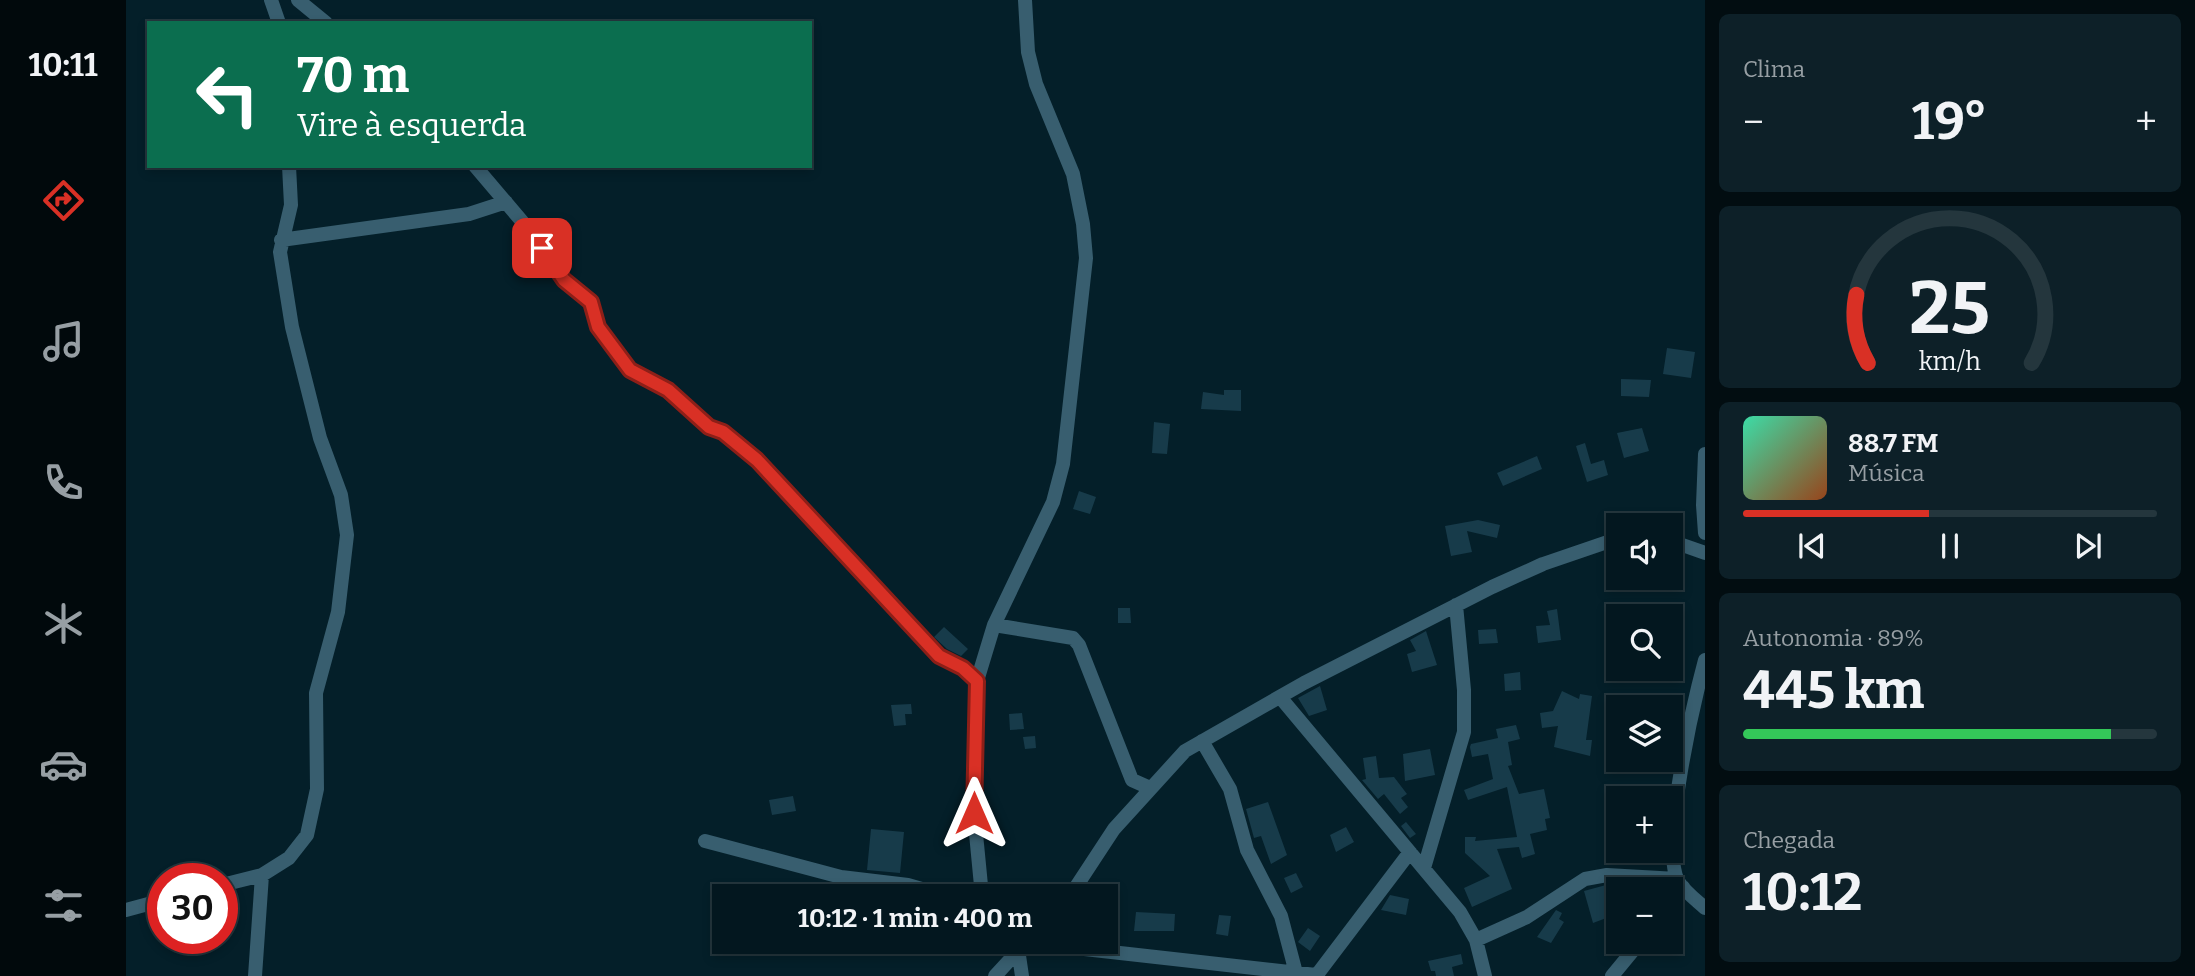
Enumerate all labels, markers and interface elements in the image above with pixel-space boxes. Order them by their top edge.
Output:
text: 10:11 [28,46,98,84]
text: 70 m [297,46,409,105]
icon: left [182,49,273,140]
text: Clima [1743,55,1805,83]
text: 19° [1912,90,1987,153]
text: − [1743,99,1764,145]
text: + [2135,99,2157,145]
text: Vire à esquerda [297,106,527,144]
icon: directions [39,176,88,225]
pin [512,218,572,278]
icon: arrive [523,229,561,267]
text: 25 [1910,265,1990,352]
icon: music [39,317,88,366]
text: km/h [1919,346,1981,376]
text: 88.7 FM [1848,428,1938,459]
icon: phone [39,458,88,507]
text: Música [1848,459,1925,487]
map controls [1606,513,1683,954]
button: sound [1606,513,1683,590]
icon: previous [1793,527,1831,565]
icon: pause [1931,527,1969,565]
icon: next [2069,527,2107,565]
icon: climate [39,599,88,648]
button: search [1606,604,1683,681]
text: Autonomia · 89% [1743,624,1924,652]
text: 445 km [1743,659,1924,722]
button: layers [1606,695,1683,772]
icon: car [39,740,88,789]
position arrow [937,776,1011,850]
button: + [1606,786,1683,863]
text: Chegada [1743,826,1835,854]
text: 10:12 [1743,861,1862,924]
speed limit sign: 30 [147,863,238,954]
button: − [1606,877,1683,954]
icon: filters [39,881,88,930]
text: 10:12 · 1 min · 400 m [798,903,1032,934]

